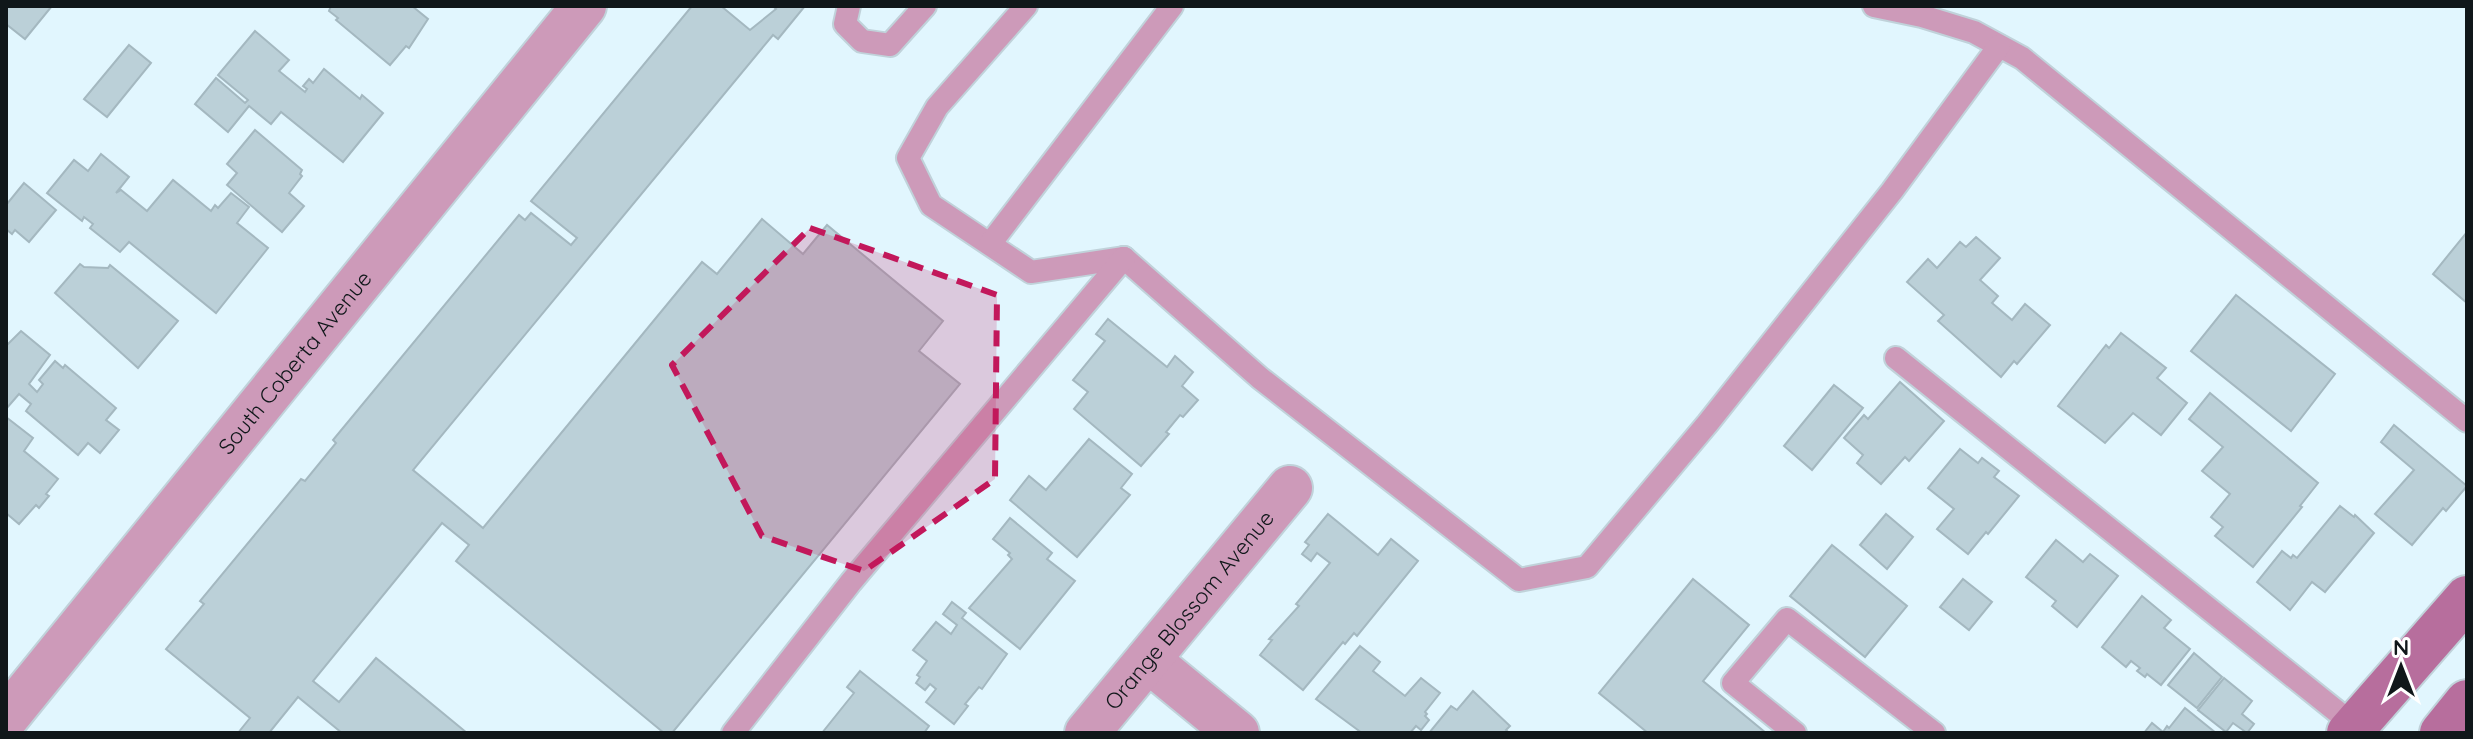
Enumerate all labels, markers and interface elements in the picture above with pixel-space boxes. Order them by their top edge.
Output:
street label: South Coberta Avenue [212,265,377,460]
street label: Orange Blossom Avenue [1098,504,1280,715]
north arrow [2361,627,2441,707]
text: N [2393,633,2409,661]

